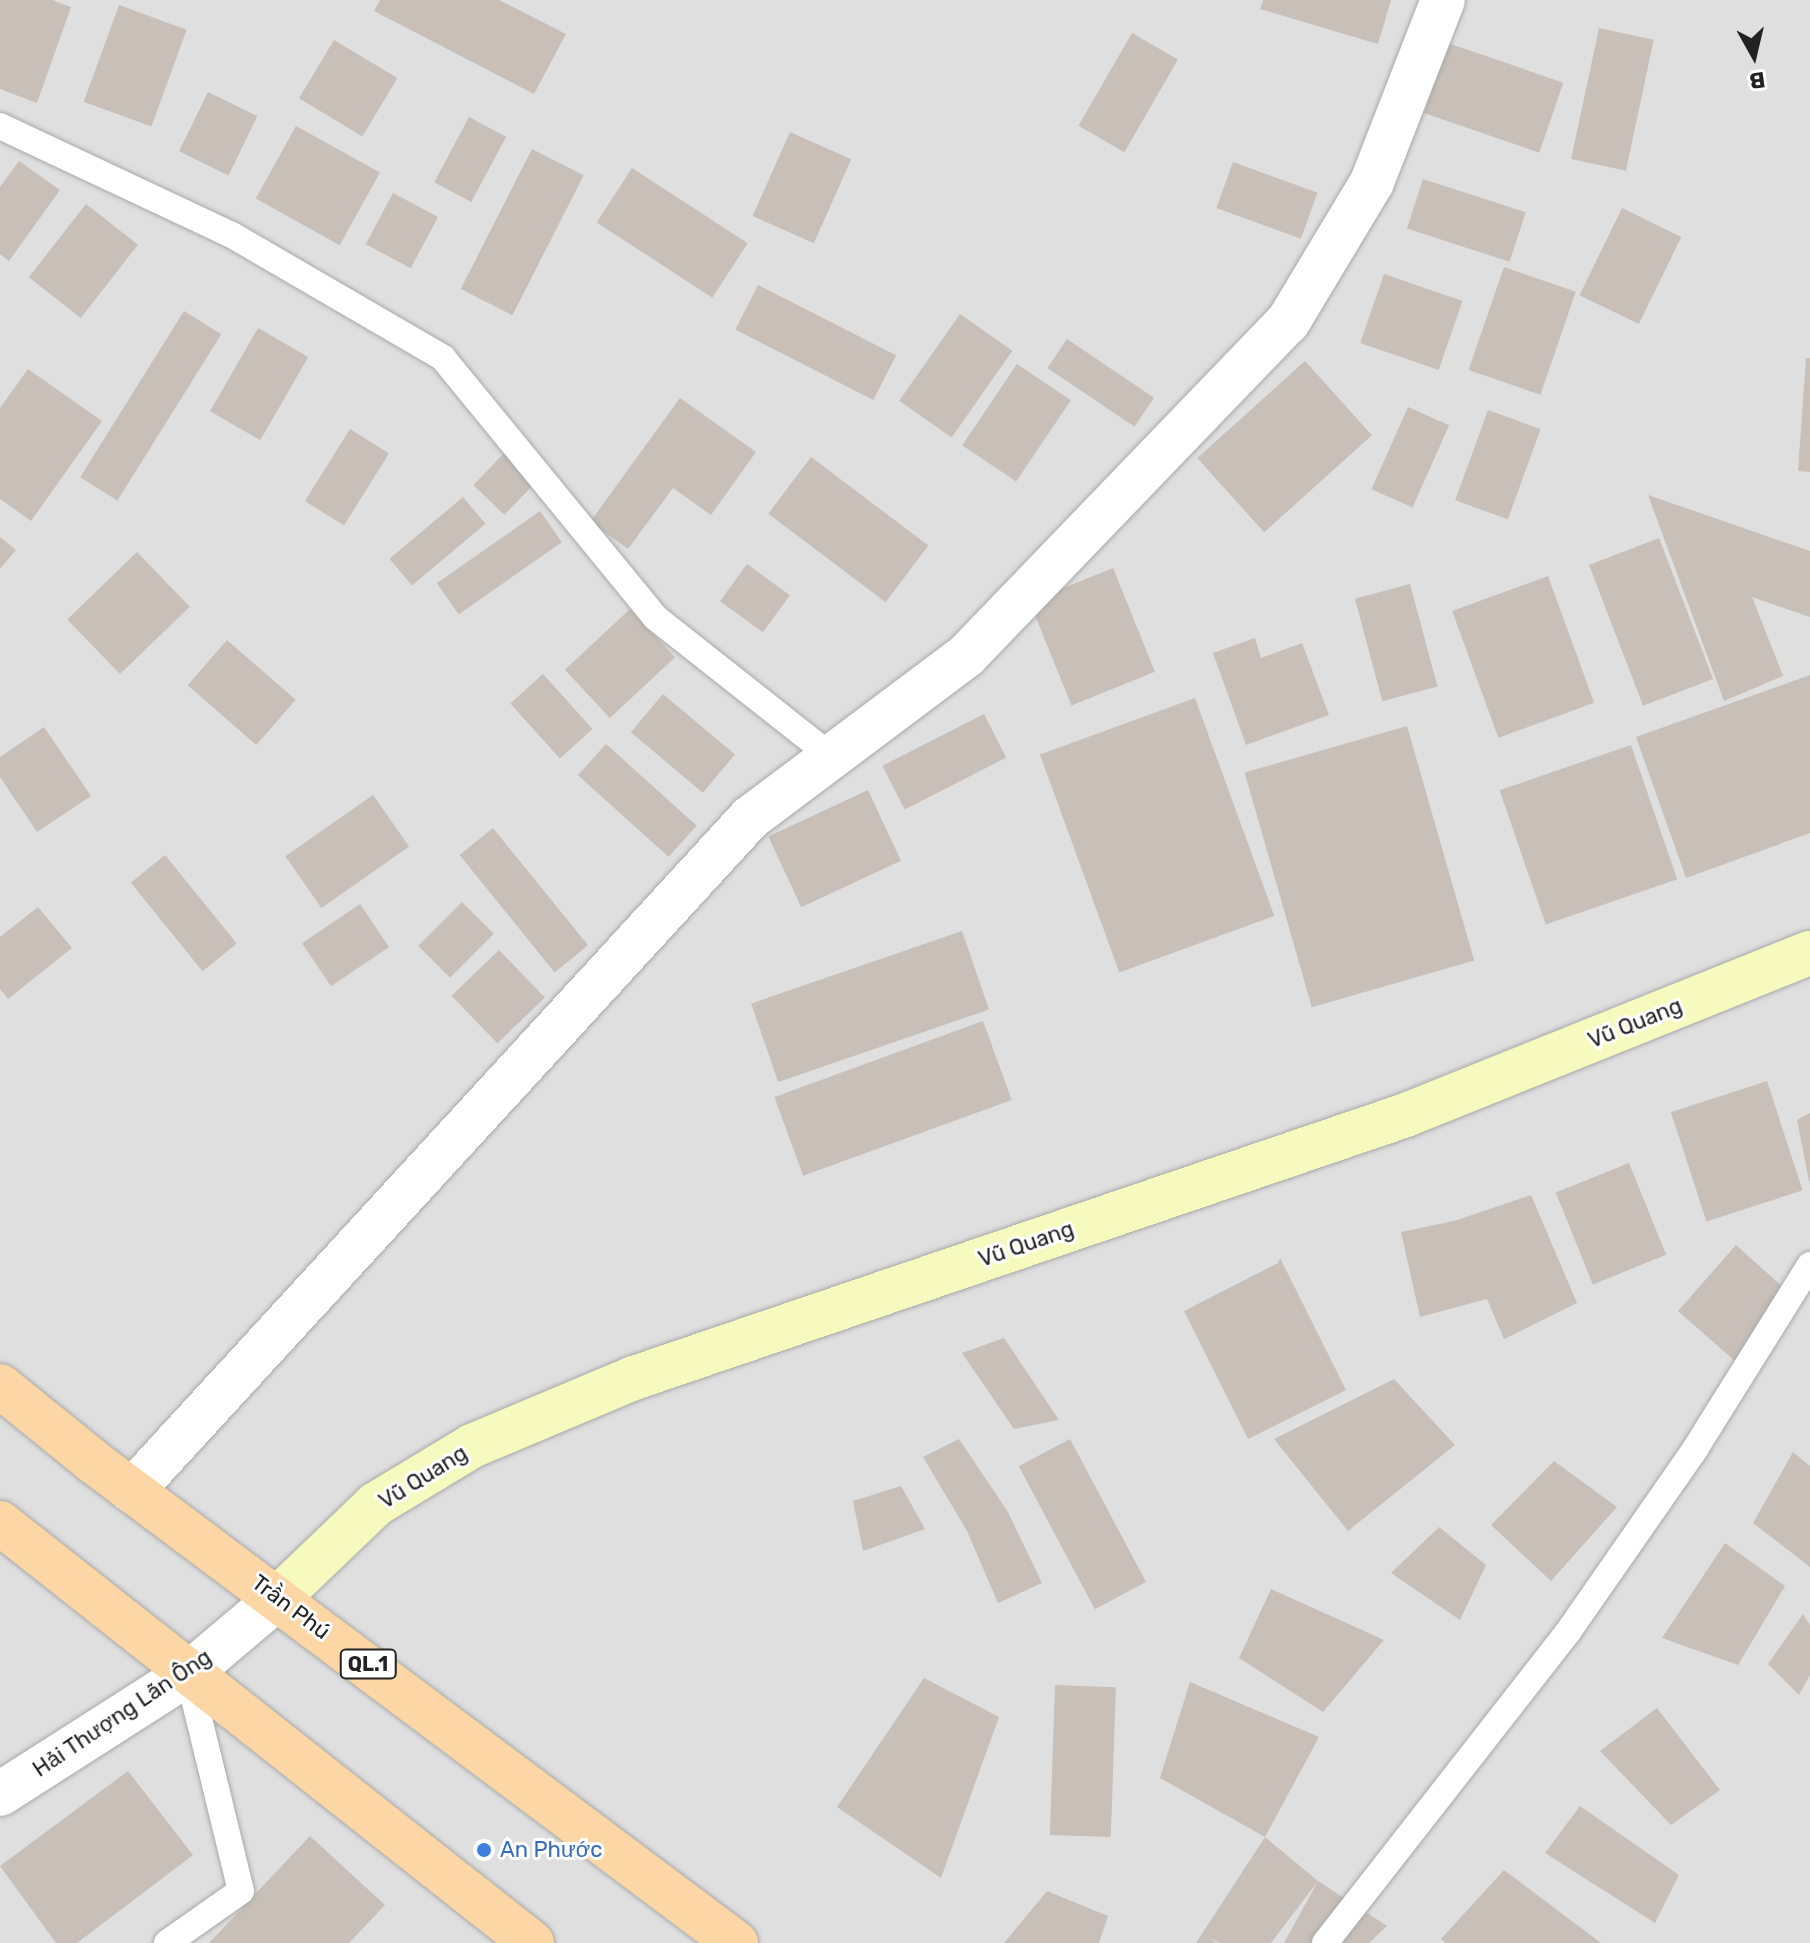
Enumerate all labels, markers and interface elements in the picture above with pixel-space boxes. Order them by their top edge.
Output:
north arrow [1714,16,1794,96]
text: B [1748,66,1767,95]
street label: Vũ Quang [1584,992,1686,1054]
street label: Vũ Quang [975,1215,1077,1273]
street label: Vũ Quang [374,1440,472,1514]
street label: Trần Phú [247,1569,335,1645]
street label: Hải Thượng Lãn Ông [28,1643,216,1783]
road number: QL.1 [338,1648,398,1680]
place label: An Phước [500,1837,602,1863]
marker: An Phước [475,1841,493,1859]

